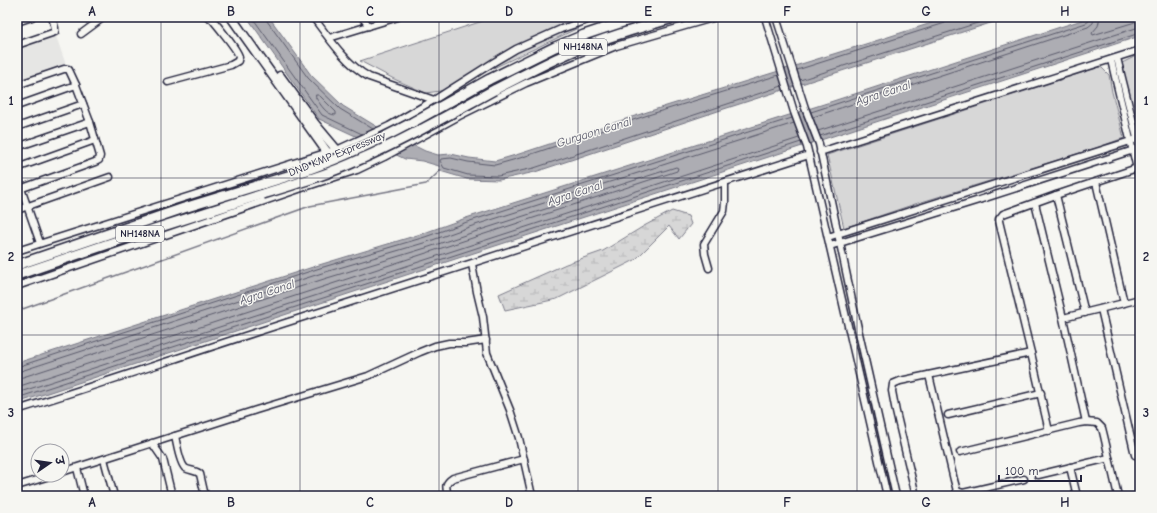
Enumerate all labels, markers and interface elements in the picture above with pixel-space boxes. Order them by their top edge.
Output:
text: A [88,4,96,19]
text: B [227,4,235,19]
text: C [366,4,374,19]
text: D [505,4,513,19]
text: E [644,4,652,19]
text: F [783,4,791,19]
text: G [921,4,931,19]
text: H [1060,4,1070,19]
road number: NH148NA [559,39,607,55]
water label: Agra Canal [853,77,913,109]
text: 1 [8,93,14,108]
text: 1 [1143,93,1149,108]
water label: Gurgaon Canal [555,114,634,150]
street label: DND KMP Expressway [287,129,387,179]
water label: Agra Canal [545,177,605,209]
road number: NH148NA [116,226,164,242]
text: 2 [8,249,14,264]
text: 2 [1143,249,1149,264]
water label: Agra Canal [237,276,297,308]
text: 3 [8,405,14,420]
text: 3 [1143,405,1149,420]
north arrow [30,443,70,483]
text: उ [52,455,67,468]
scale bar [999,457,1081,483]
text: 100 m [1005,464,1038,478]
text: A [88,495,96,510]
text: B [227,495,235,510]
text: C [366,495,374,510]
text: D [505,495,513,510]
text: E [644,495,652,510]
text: F [783,495,791,510]
text: G [921,495,931,510]
text: H [1060,495,1070,510]

